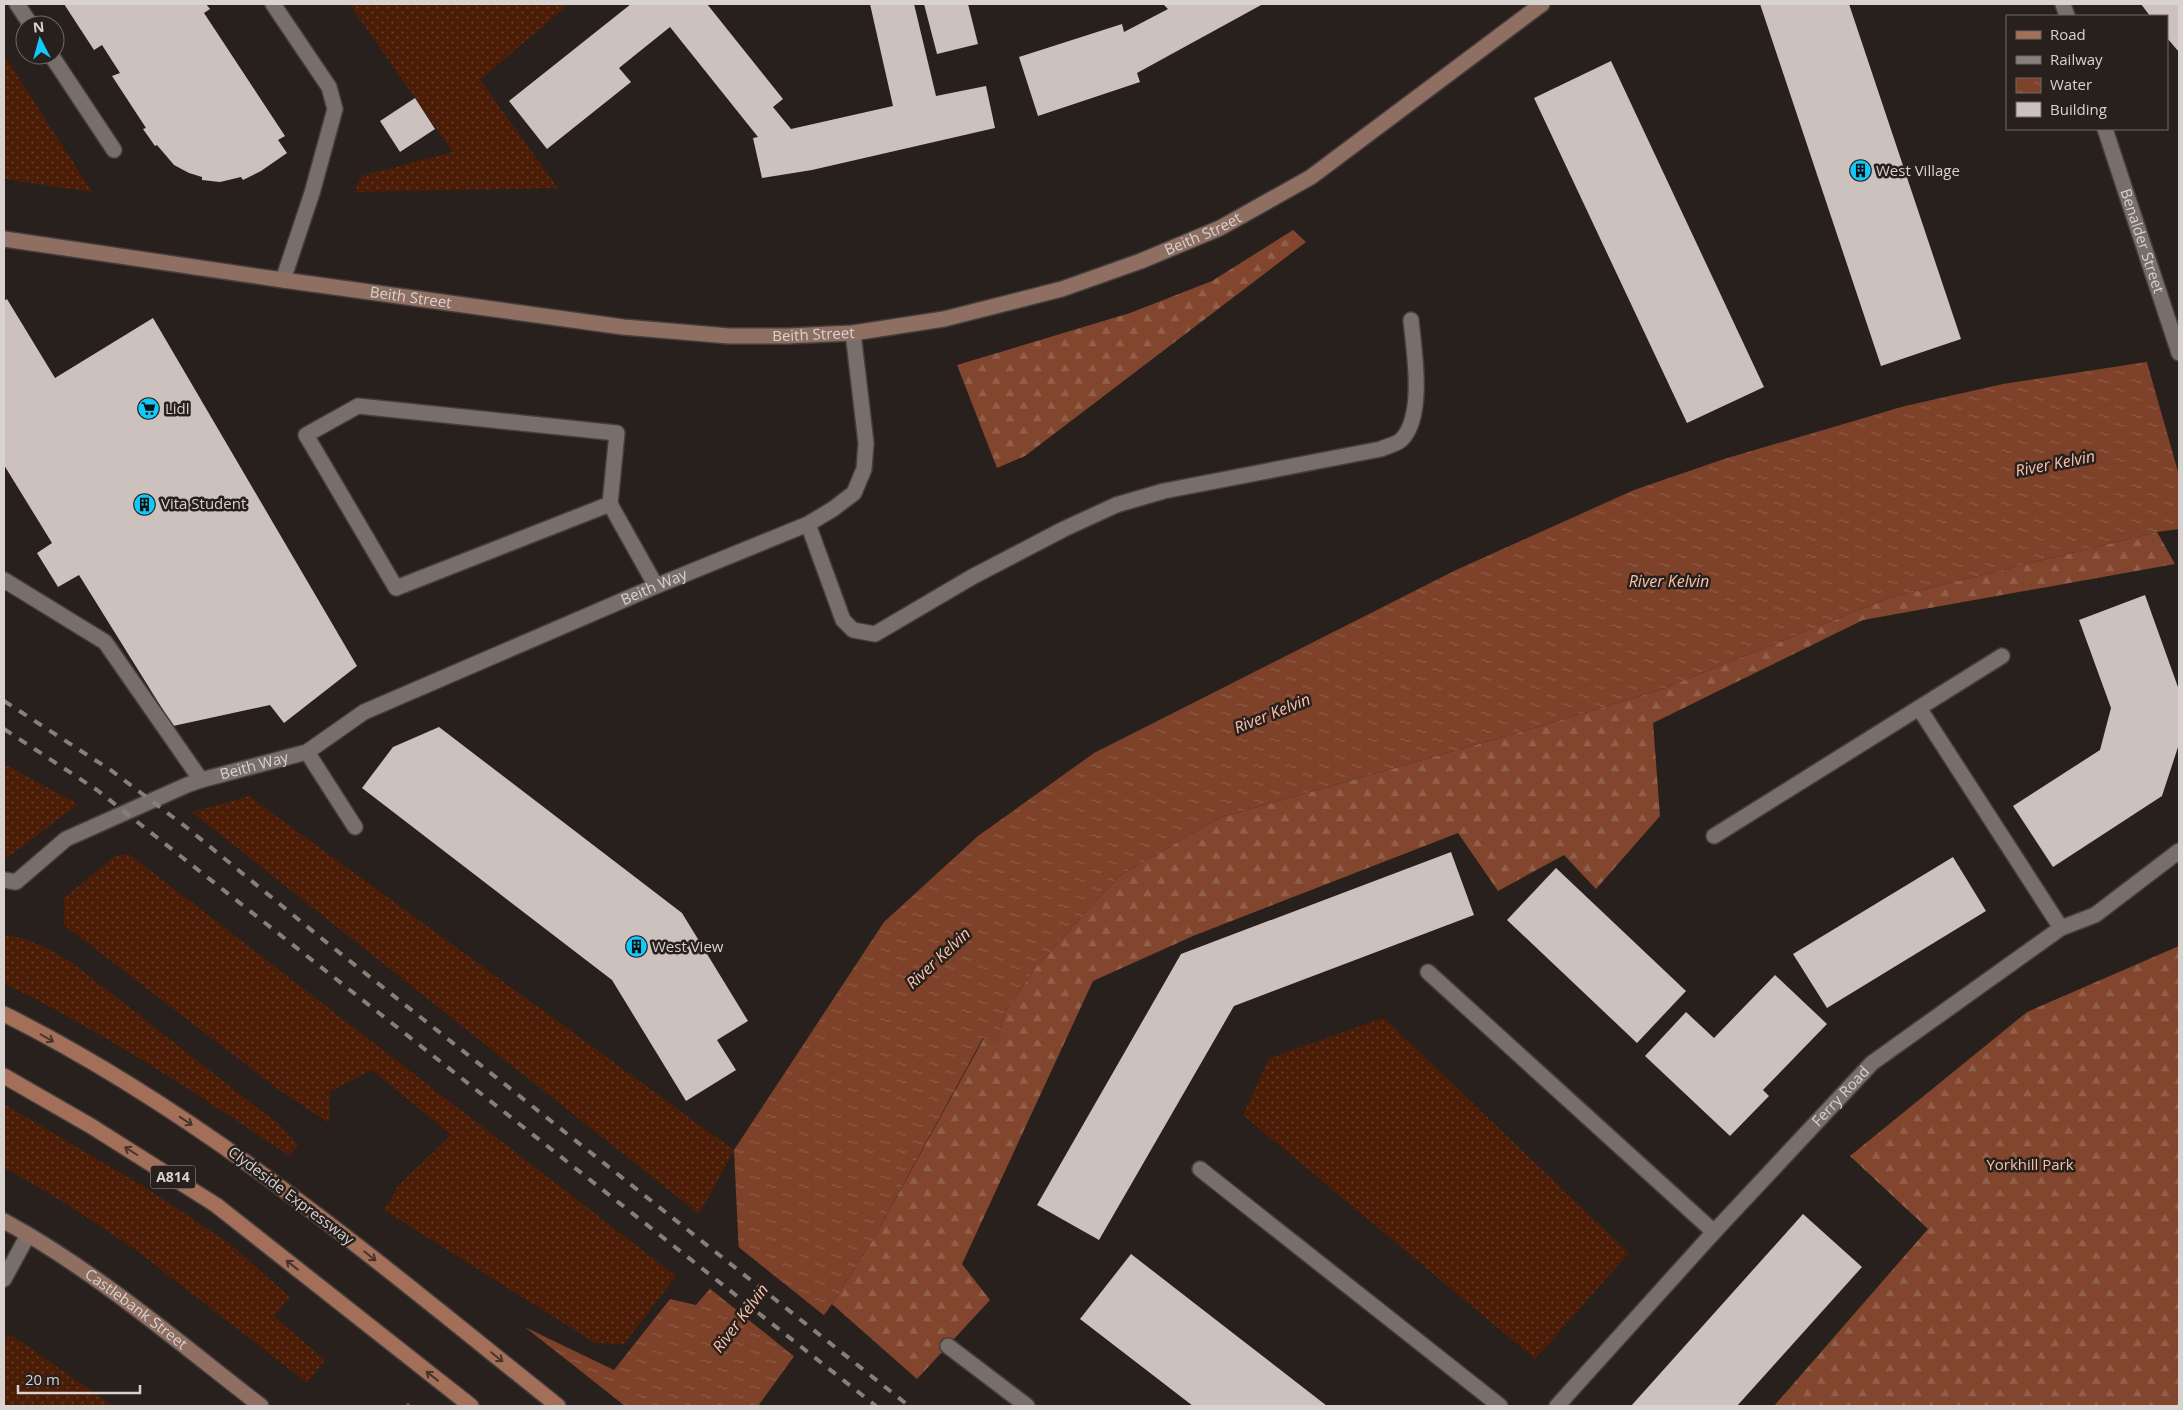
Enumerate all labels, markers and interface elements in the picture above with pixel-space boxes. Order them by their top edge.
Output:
north arrow [15,15,65,65]
legend [2006,15,2168,130]
text: N [32,17,45,37]
text: Road [2050,24,2086,44]
text: Railway [2050,49,2103,69]
text: Water [2050,74,2092,94]
text: Building [2050,99,2107,119]
building icon: West Village [1848,159,1872,183]
place label: West Village [1876,160,1960,180]
street label: Benalder Street [2116,186,2170,296]
street label: Beith Street [1161,207,1245,259]
street label: Beith Street [369,281,453,312]
street label: Beith Street [772,322,855,345]
supermarket icon: Lidl [137,397,161,421]
place label: Lidl [165,398,190,418]
water label: River Kelvin [2013,445,2097,481]
building icon: Vita Student [133,492,157,516]
place label: Vita Student [161,493,246,513]
street label: Beith Way [617,563,690,609]
water label: River Kelvin [1629,570,1709,592]
water label: River Kelvin [1231,688,1313,738]
street label: Beith Way [217,746,291,784]
water label: River Kelvin [901,922,975,994]
building icon: West View [624,935,648,959]
place label: West View [652,936,724,956]
one-way arrow [39,1033,53,1043]
street label: Ferry Road [1807,1061,1873,1130]
one-way arrow [179,1116,193,1126]
street label: Clydeside Expressway [225,1141,359,1249]
one-way arrow [124,1145,138,1155]
park label: Yorkhill Park [1986,1154,2074,1174]
road number: A814 [150,1166,196,1188]
one-way arrow [363,1250,376,1261]
one-way arrow [286,1259,299,1270]
street label: Castlebank Street [82,1263,192,1353]
water label: River Kelvin [707,1279,773,1357]
one-way arrow [490,1352,503,1363]
scale bar [18,1362,140,1394]
text: 20 m [25,1369,60,1389]
one-way arrow [426,1371,439,1382]

